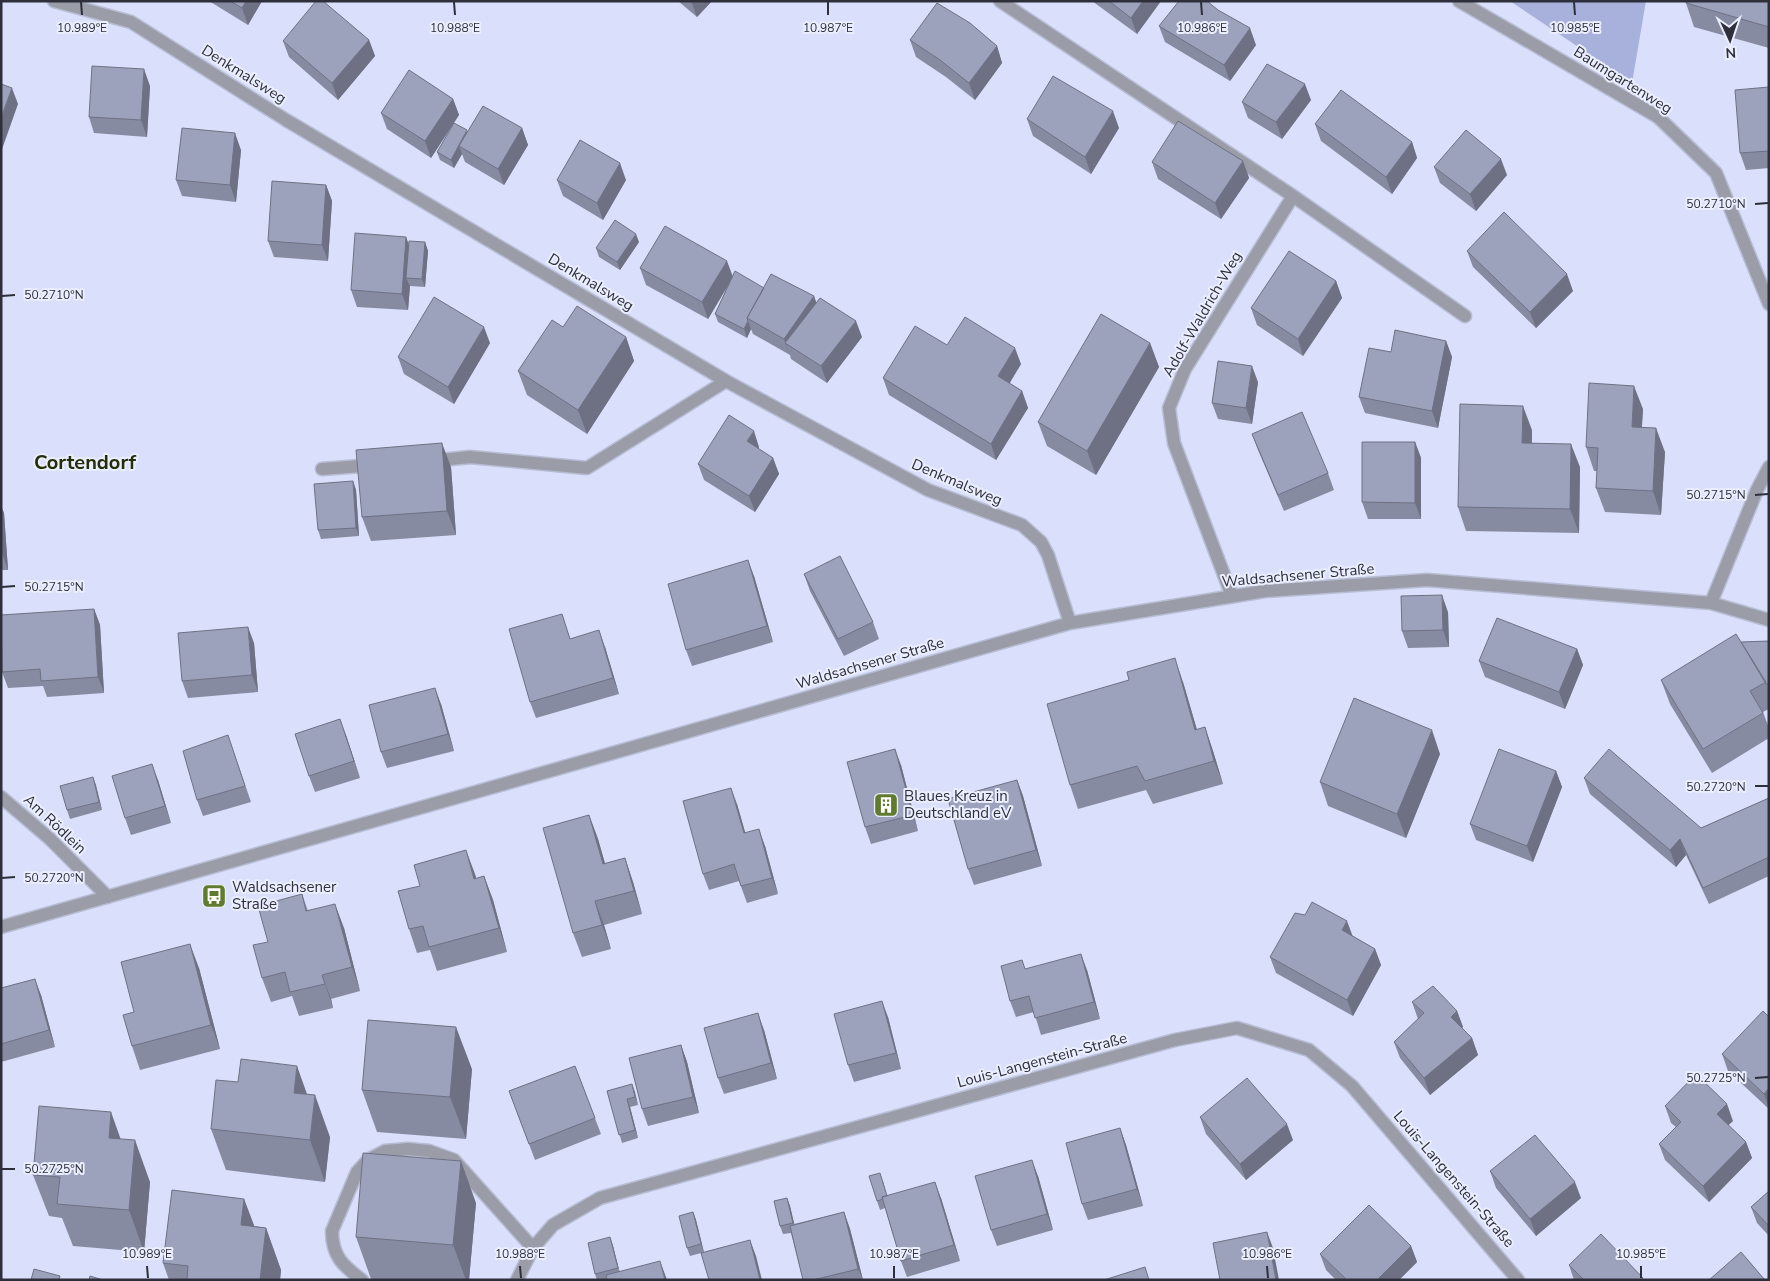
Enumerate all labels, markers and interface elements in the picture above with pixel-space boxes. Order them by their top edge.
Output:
north arrow [1705,15,1755,65]
text: 10.989°E [57,20,107,36]
text: 10.988°E [430,20,480,36]
text: 10.987°E [803,20,853,36]
text: 10.986°E [1177,20,1227,36]
text: 10.985°E [1550,20,1600,36]
street label: Denkmalsweg [198,40,290,108]
street label: Baumgartenweg [1570,42,1676,118]
text: N [1725,43,1736,62]
text: 50.2710°N [1686,196,1746,212]
street label: Adolf-Waldrich-Weg [1158,248,1246,380]
street label: Denkmalsweg [544,249,638,315]
text: 50.2710°N [24,287,84,303]
district label: Cortendorf [34,449,137,476]
street label: Denkmalsweg [909,454,1005,510]
text: 50.2715°N [1686,487,1746,503]
street label: Waldsachsener Straße [1221,558,1375,592]
text: 50.2715°N [24,579,84,595]
street label: Waldsachsener Straße [794,632,946,694]
text: 50.2720°N [1686,779,1746,795]
place label: Blaues Kreuz in Deutschland eV [904,786,1012,823]
street label: Am Rödlein [19,790,91,858]
building icon: Blaues Kreuz in Deutschland eV [873,792,899,818]
text: 50.2720°N [24,870,84,886]
place label: Waldsachsener Straße [232,877,337,914]
bus stop icon: Waldsachsener Straße [201,883,227,909]
street label: Louis-Langenstein-Straße [955,1028,1129,1092]
text: 50.2725°N [1686,1070,1746,1086]
street label: Louis-Langenstein-Straße [1389,1106,1519,1252]
text: 50.2725°N [24,1161,84,1177]
text: 10.989°E [122,1246,172,1262]
text: 10.988°E [495,1246,545,1262]
text: 10.987°E [869,1246,919,1262]
text: 10.986°E [1242,1246,1292,1262]
text: 10.985°E [1616,1246,1666,1262]

